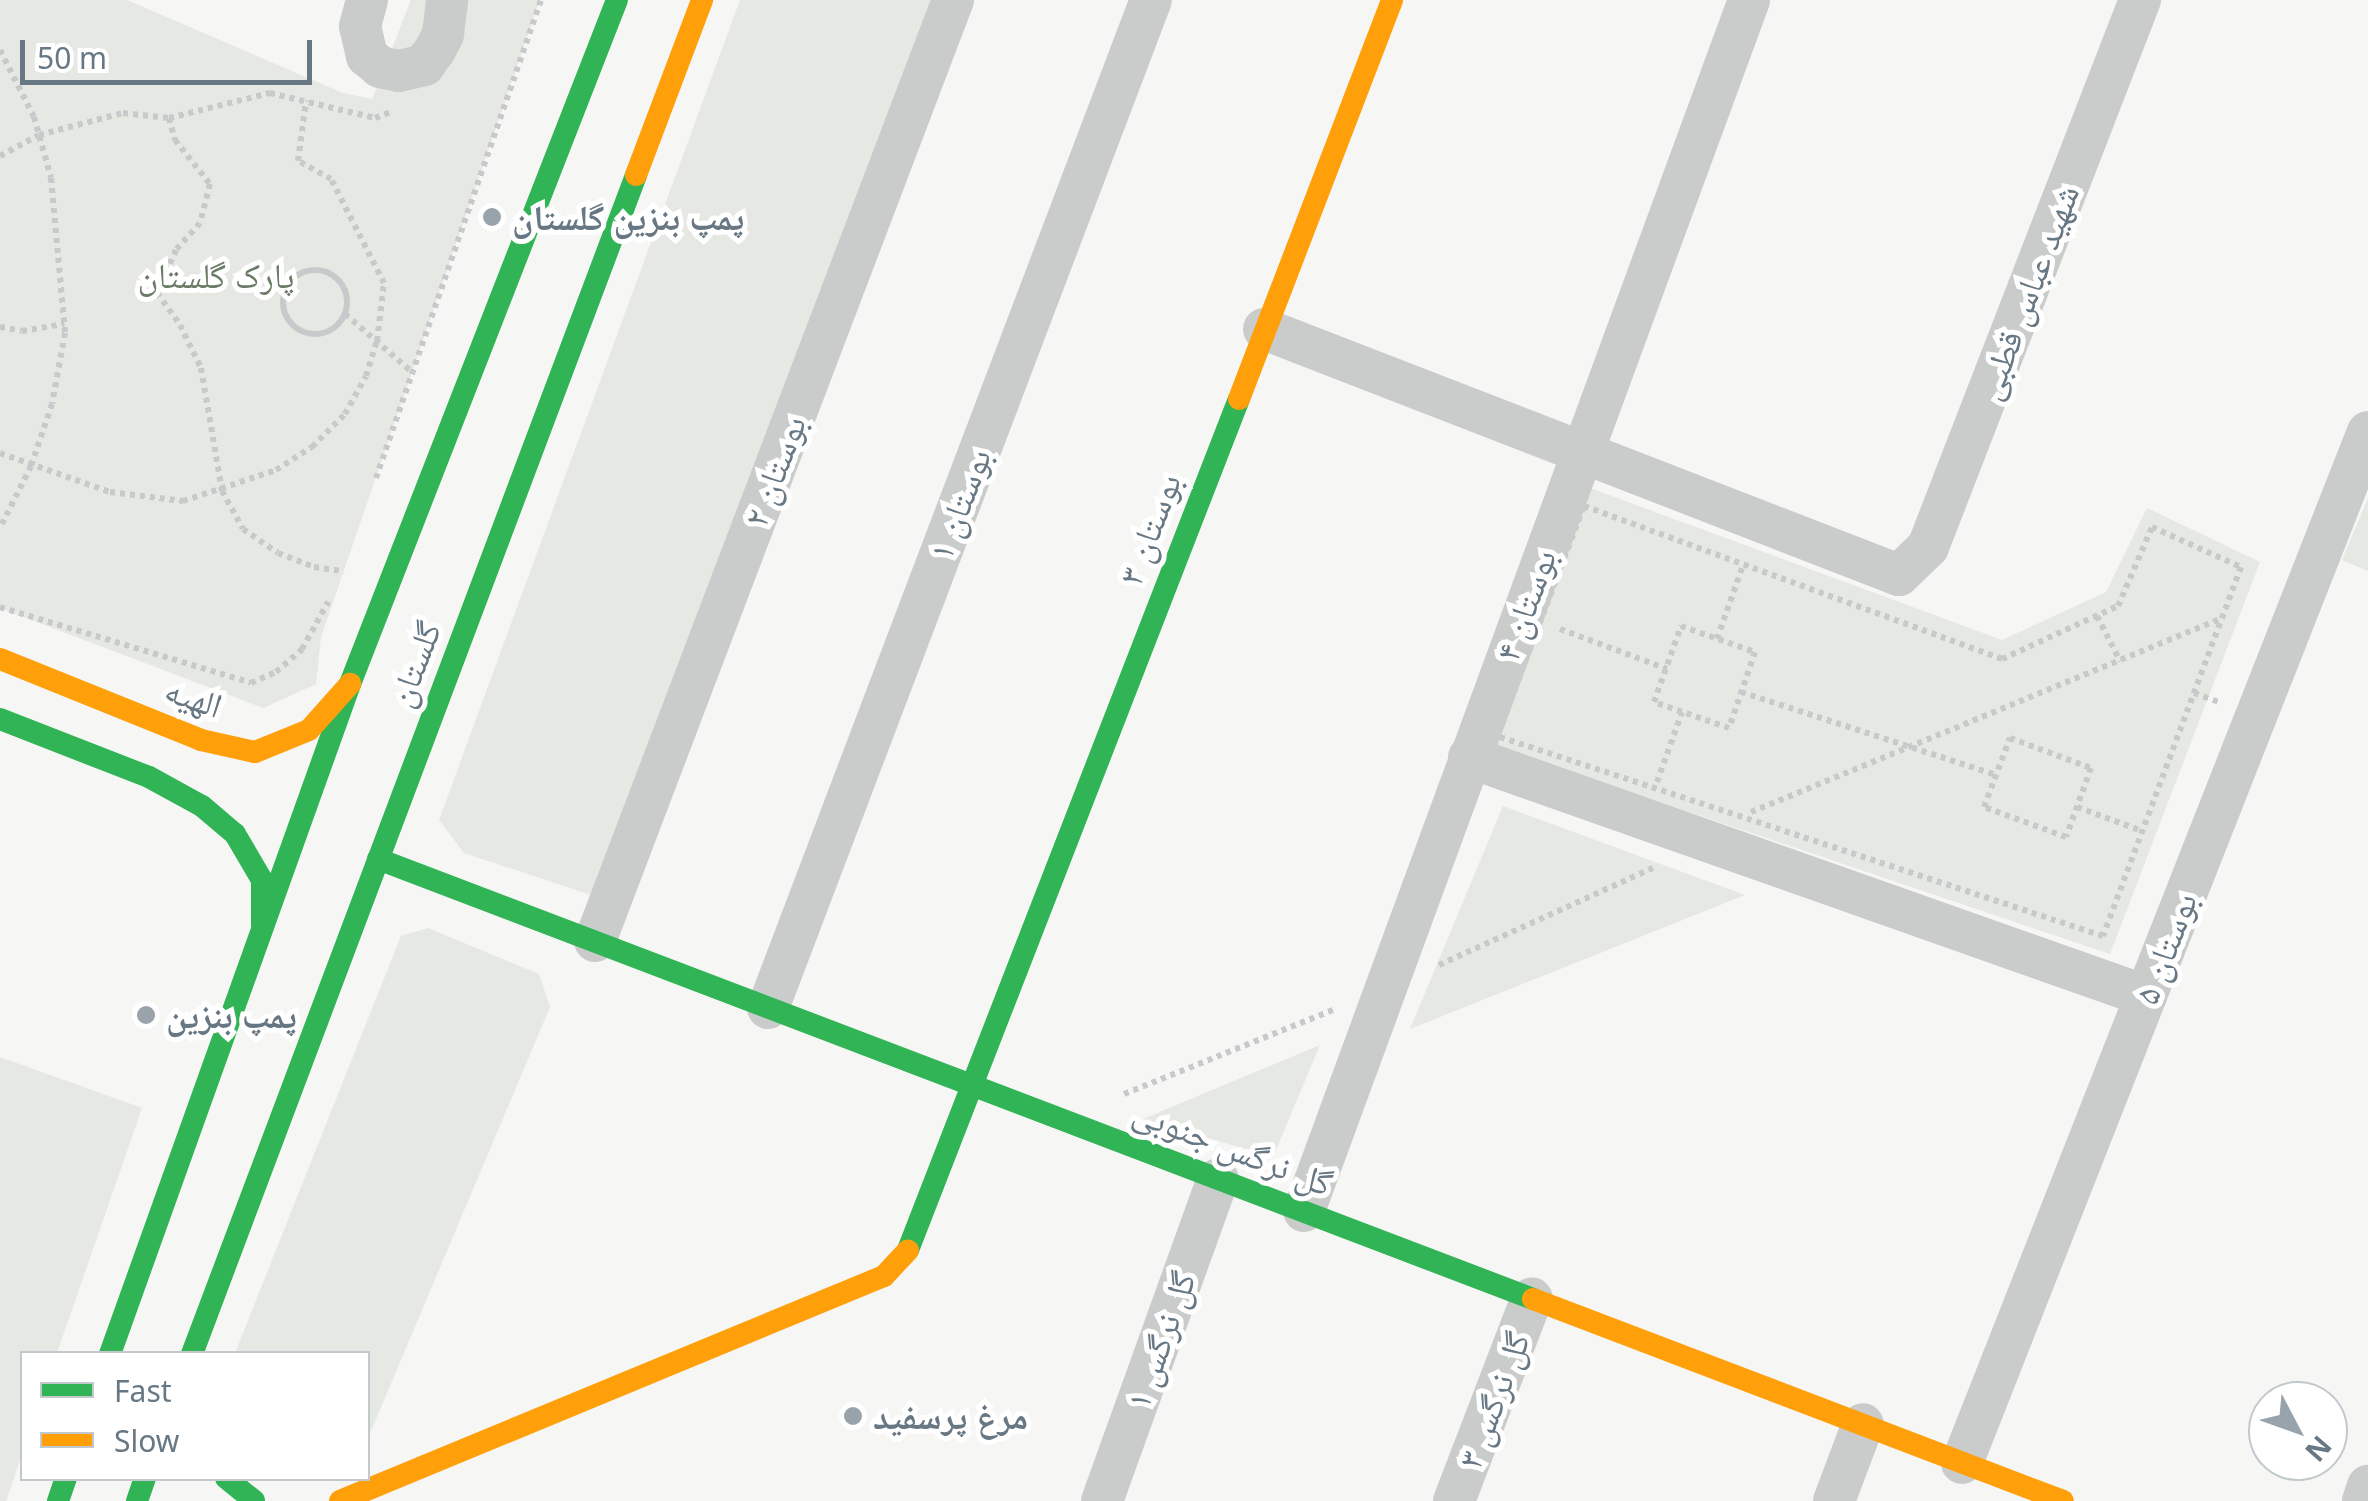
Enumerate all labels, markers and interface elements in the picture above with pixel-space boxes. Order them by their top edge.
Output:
scale bar [25,20,318,82]
text: 50 m [37,37,107,78]
street label: شهید عباس قطبی [1967,179,2087,405]
place label: پمپ بنزین گلستان [512,196,744,238]
marker: پمپ بنزین گلستان [481,206,503,228]
park label: پارک گلستان [137,254,295,296]
street label: بوستان ۲ [734,409,814,533]
street label: بوستان ۱ [919,442,999,566]
street label: بوستان ۳ [1109,467,1189,591]
street label: بوستان ۴ [1485,543,1565,667]
street label: گلستان [379,615,449,713]
street label: الهیه [160,668,228,726]
street label: بوستان ۵ [2125,886,2205,1010]
place label: پمپ بنزین [166,994,297,1036]
marker: پمپ بنزین [135,1004,157,1026]
street label: گل نرگس جنوبی [1128,1090,1338,1204]
street label: گل نرگس ۱ [1116,1266,1204,1414]
street label: گل نرگس ۳ [1448,1326,1538,1474]
legend [20,1351,370,1481]
text: Fast [114,1370,172,1411]
north arrow [2248,1381,2348,1481]
place label: مرغ پرسفید [873,1395,1028,1437]
marker: مرغ پرسفید [842,1405,864,1427]
text: Slow [114,1420,179,1461]
text: N [2297,1428,2341,1470]

